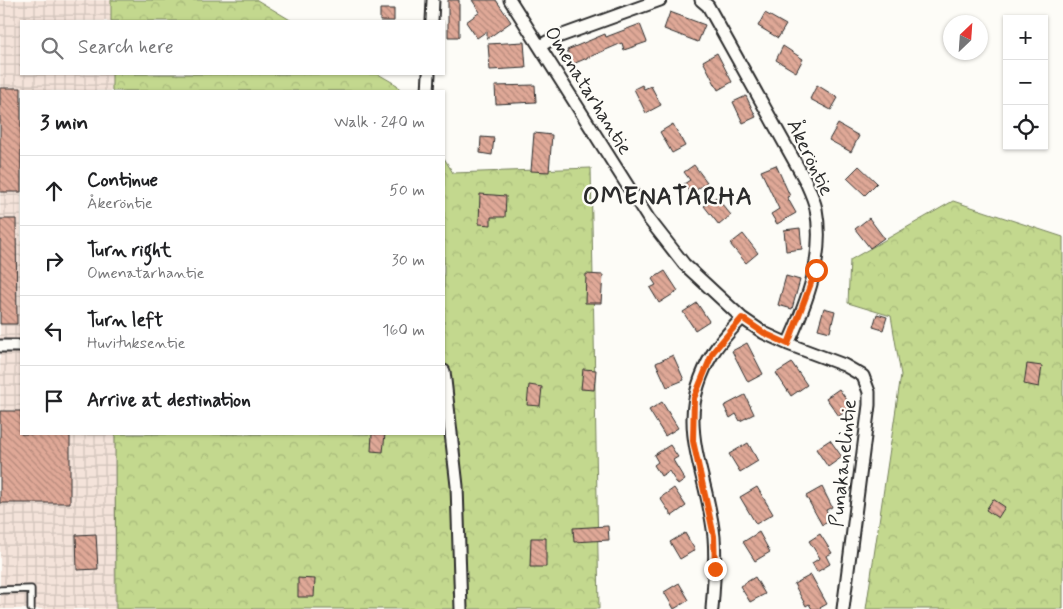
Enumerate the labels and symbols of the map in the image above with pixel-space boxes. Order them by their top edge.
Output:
north arrow [943,15,988,60]
street label: Omenatarhantie [537,21,638,160]
street label: Åkeröntie [780,115,840,201]
district label: OMENATARHA [583,181,753,214]
route start [805,259,828,282]
street label: Punakanelintie [823,398,864,528]
route end [704,558,727,581]

